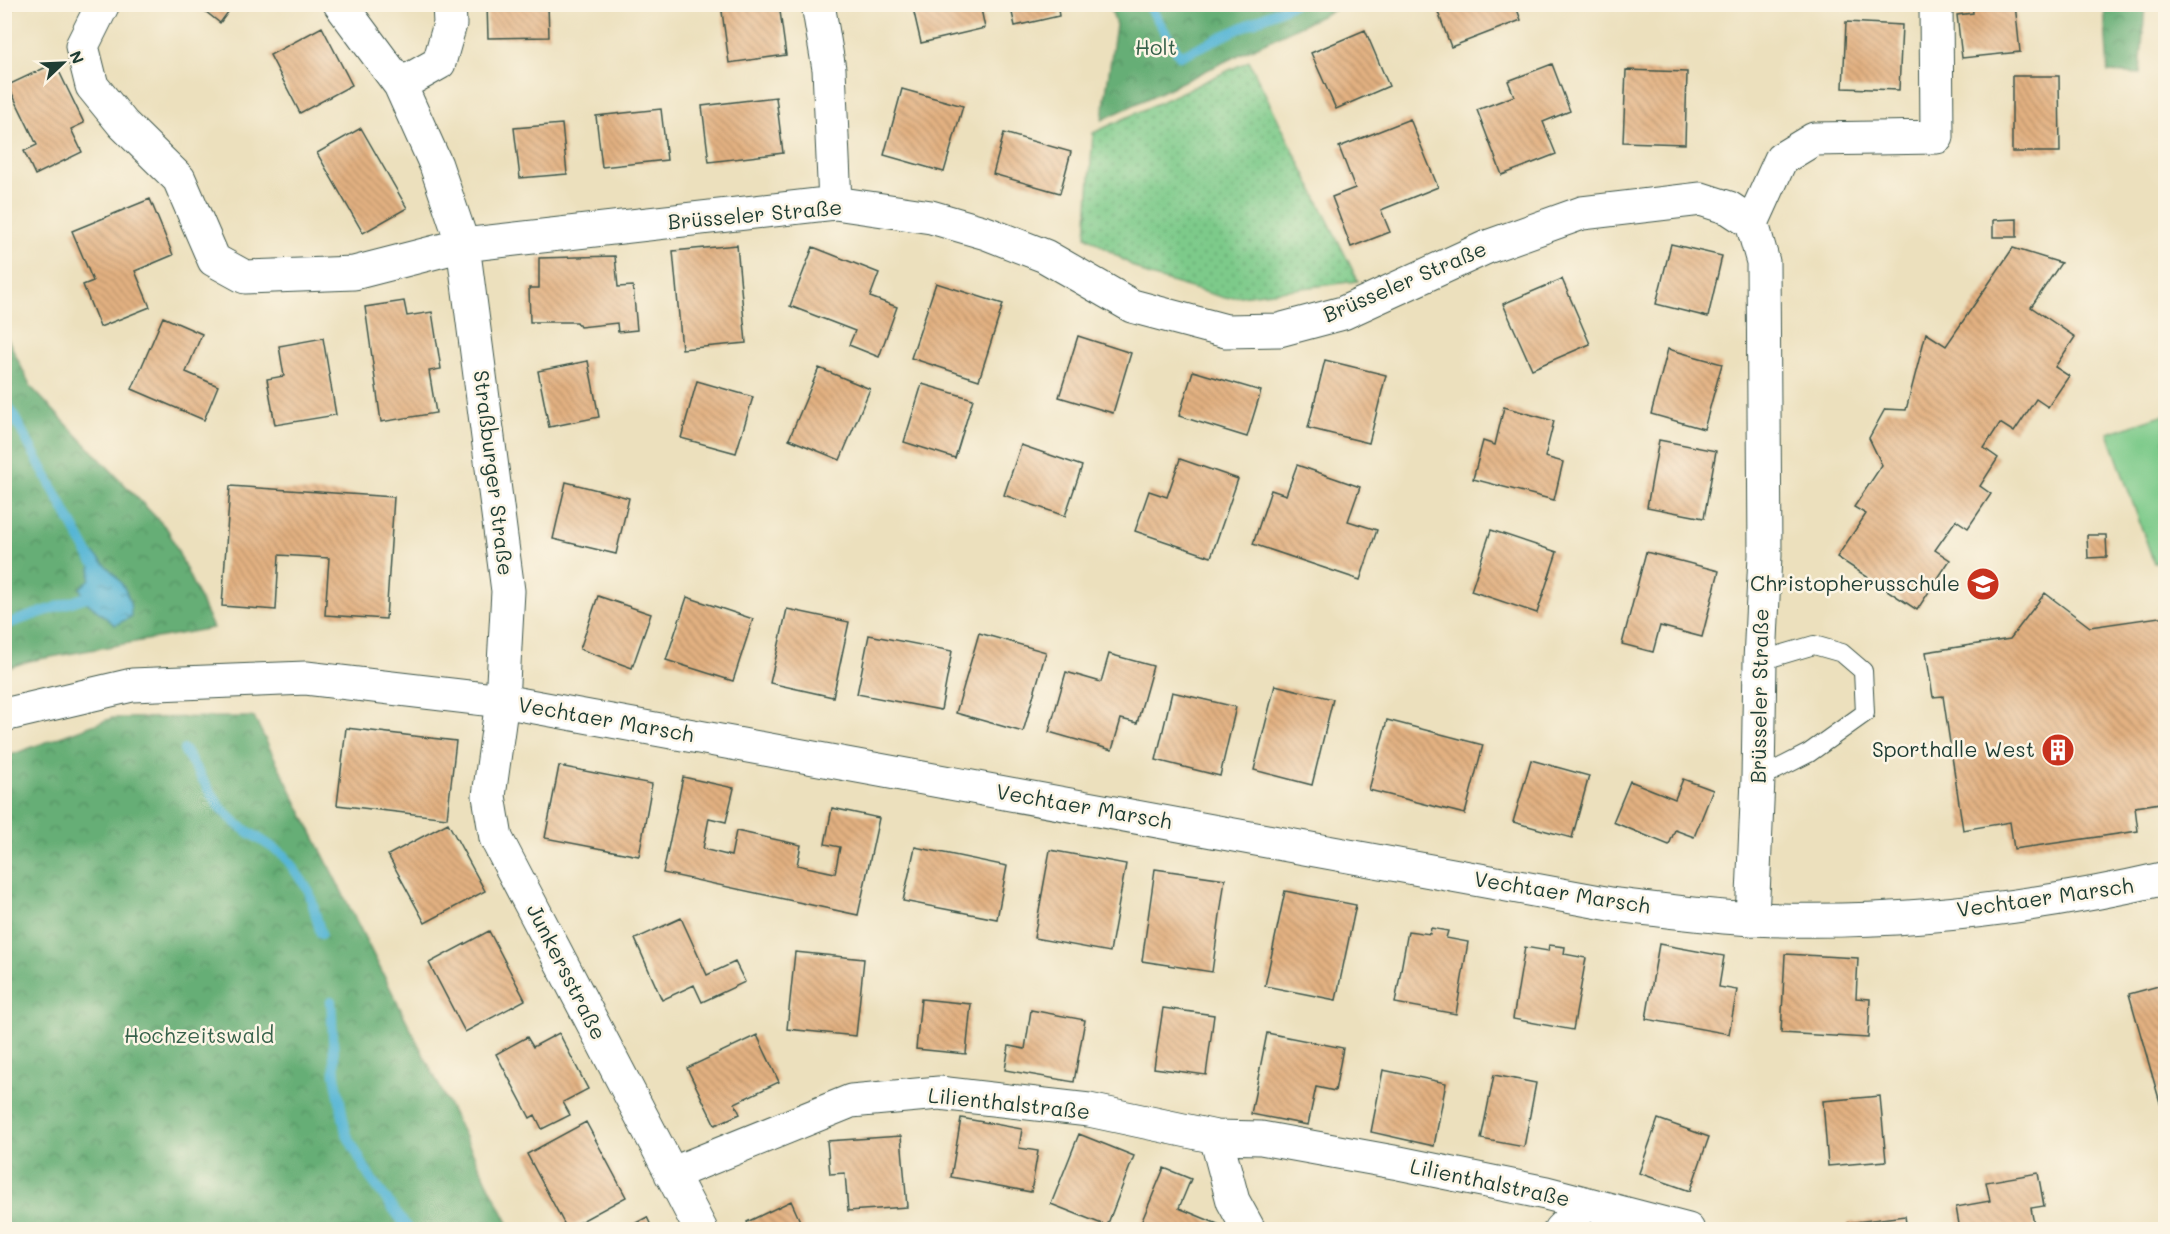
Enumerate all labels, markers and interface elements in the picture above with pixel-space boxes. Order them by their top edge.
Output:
north arrow [33,33,93,93]
park label: Holt [1135,33,1177,60]
text: N [65,47,89,67]
street label: Brüsseler Straße [667,192,843,235]
street label: Brüsseler Straße [1319,234,1490,327]
street label: Straßburger Straße [468,369,520,577]
school or university icon: Christopherusschule [1965,566,2001,602]
place label: Christopherusschule [1750,569,1960,596]
street label: Brüsseler Straße [1743,608,1774,784]
street label: Vechtaer Marsch [516,690,696,747]
building icon: Sporthalle West [2040,732,2076,768]
place label: Sporthalle West [1872,735,2035,762]
street label: Vechtaer Marsch [994,777,1174,834]
street label: Vechtaer Marsch [1472,864,1652,919]
street label: Vechtaer Marsch [1955,871,2135,922]
street label: Junkersstraße [521,899,613,1044]
park label: Hochzeitswald [124,1021,274,1048]
street label: Lilienthalstraße [927,1081,1091,1124]
street label: Lilienthalstraße [1408,1151,1573,1212]

